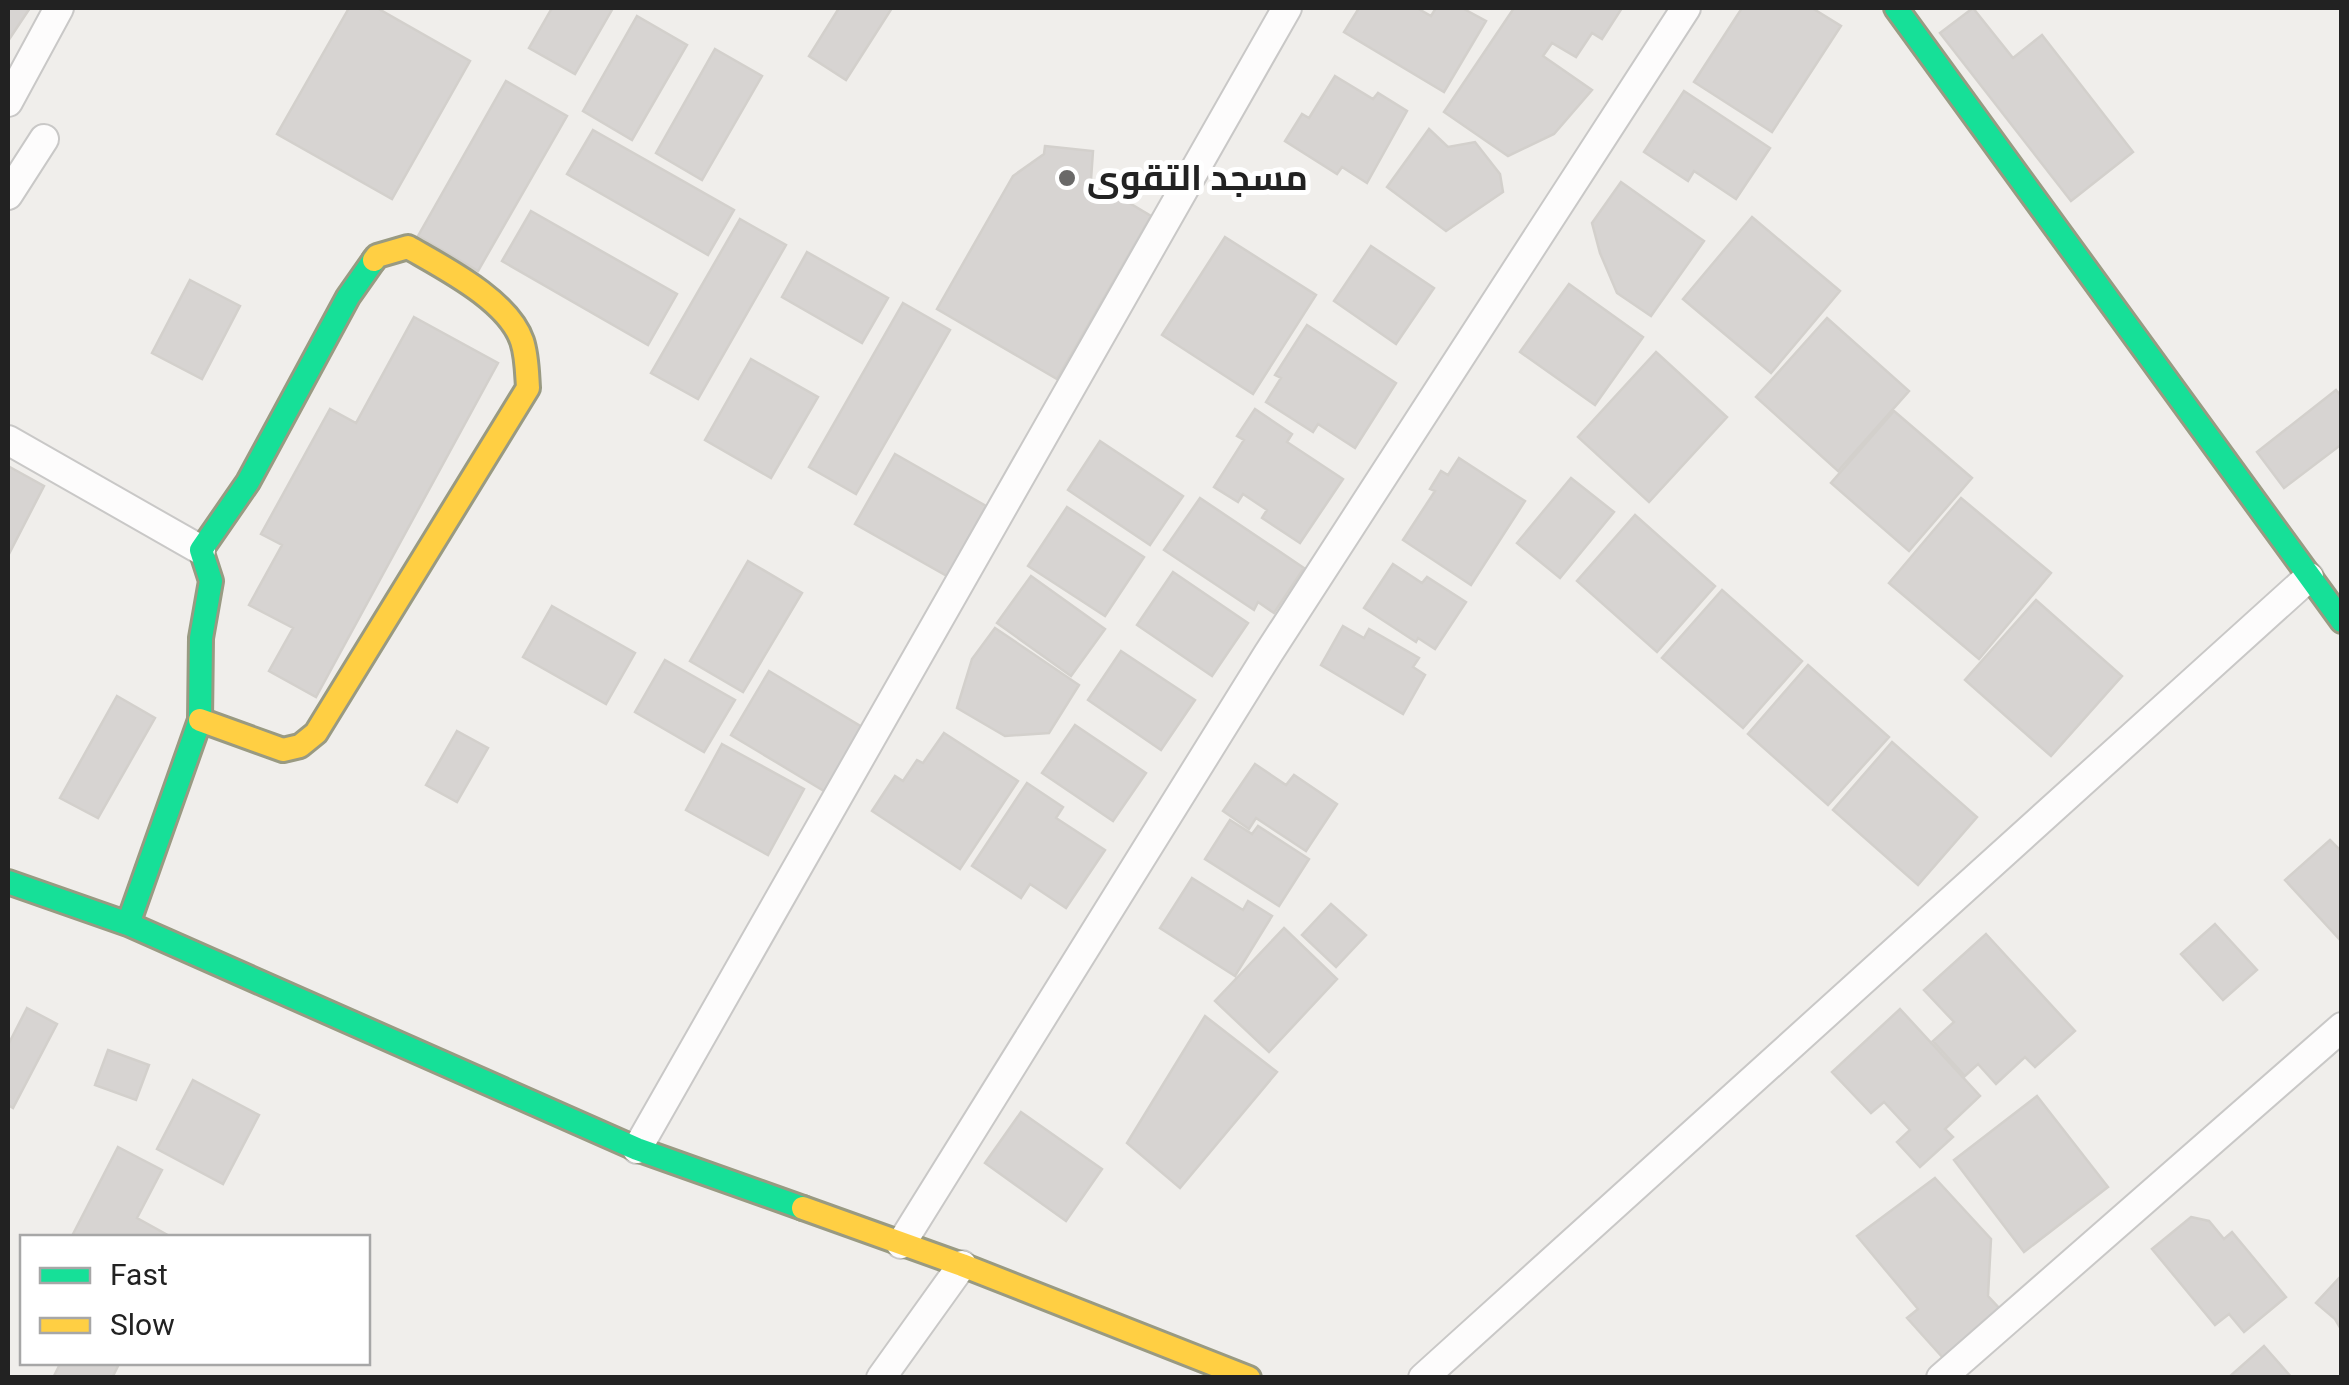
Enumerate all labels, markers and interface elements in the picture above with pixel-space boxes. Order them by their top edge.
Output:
place label: مسجد التقوى [1087,158,1308,199]
marker: مسجد التقوى [1056,167,1078,189]
legend [20,1235,370,1365]
text: Fast [110,1257,168,1292]
text: Slow [110,1307,175,1342]

